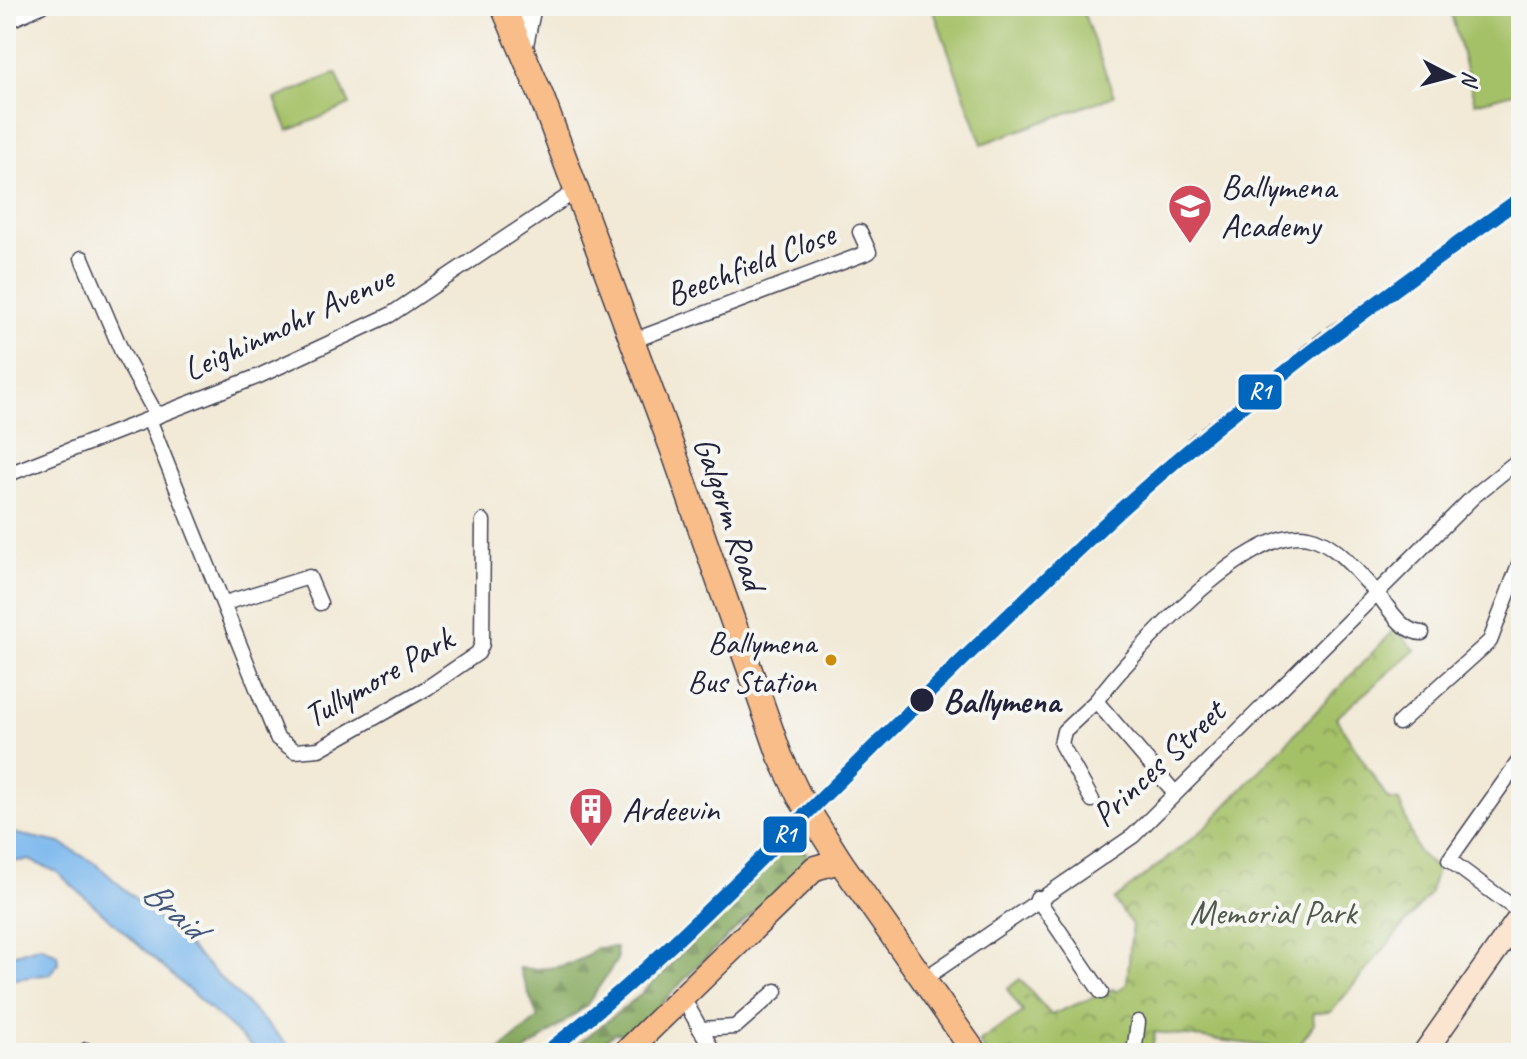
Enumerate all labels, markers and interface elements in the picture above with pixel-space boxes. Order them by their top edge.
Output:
north arrow [1411,36,1491,116]
text: N [1455,70,1485,90]
place label: Ballymena Academy [1221,165,1339,247]
school or university icon: Ballymena Academy [1166,182,1214,245]
street label: Beechfield Close [659,211,842,316]
street label: Leighinmohr Avenue [176,254,403,390]
line badge: R1 [1237,373,1283,411]
text: R1 [1249,378,1273,406]
street label: Galgorm Road [684,431,778,600]
street label: Tullymore Park [296,616,462,737]
place label: Ballymena Bus Station [688,622,819,702]
marker: Ballymena Bus Station [823,652,839,668]
place label: Ballymena [943,679,1063,722]
marker: Ballymena [908,686,936,714]
street label: Princes Street [1082,688,1236,836]
building icon: Ardeevin [567,785,615,848]
place label: Ardeevin [622,788,721,831]
line badge: R1 [762,815,808,854]
text: R1 [774,821,798,849]
water label: Braid [133,869,223,956]
park label: Memorial Park [1190,891,1359,934]

